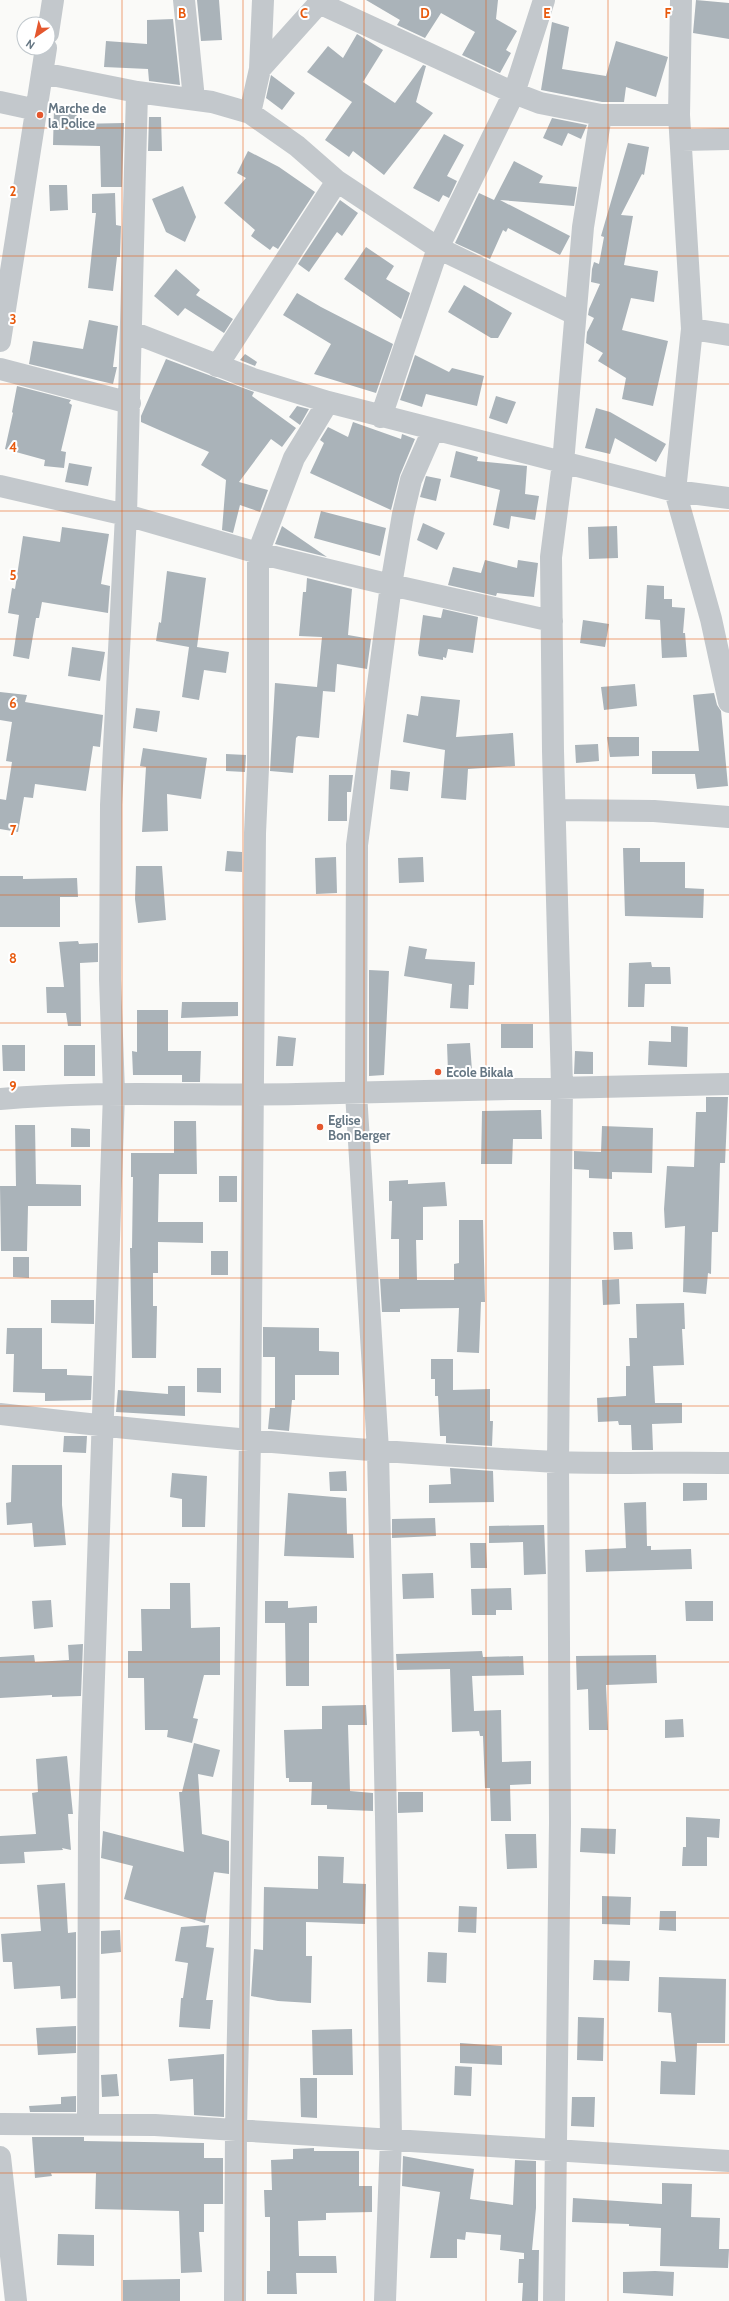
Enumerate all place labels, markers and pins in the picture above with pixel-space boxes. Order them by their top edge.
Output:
place label: Marche de la Police [48,100,107,131]
marker: Marche de la Police [35,110,45,120]
place label: Ecole Bikala [446,1064,514,1080]
marker: Ecole Bikala [433,1067,443,1077]
place label: Eglise Bon Berger [328,1112,391,1143]
marker: Eglise Bon Berger [315,1122,325,1132]

